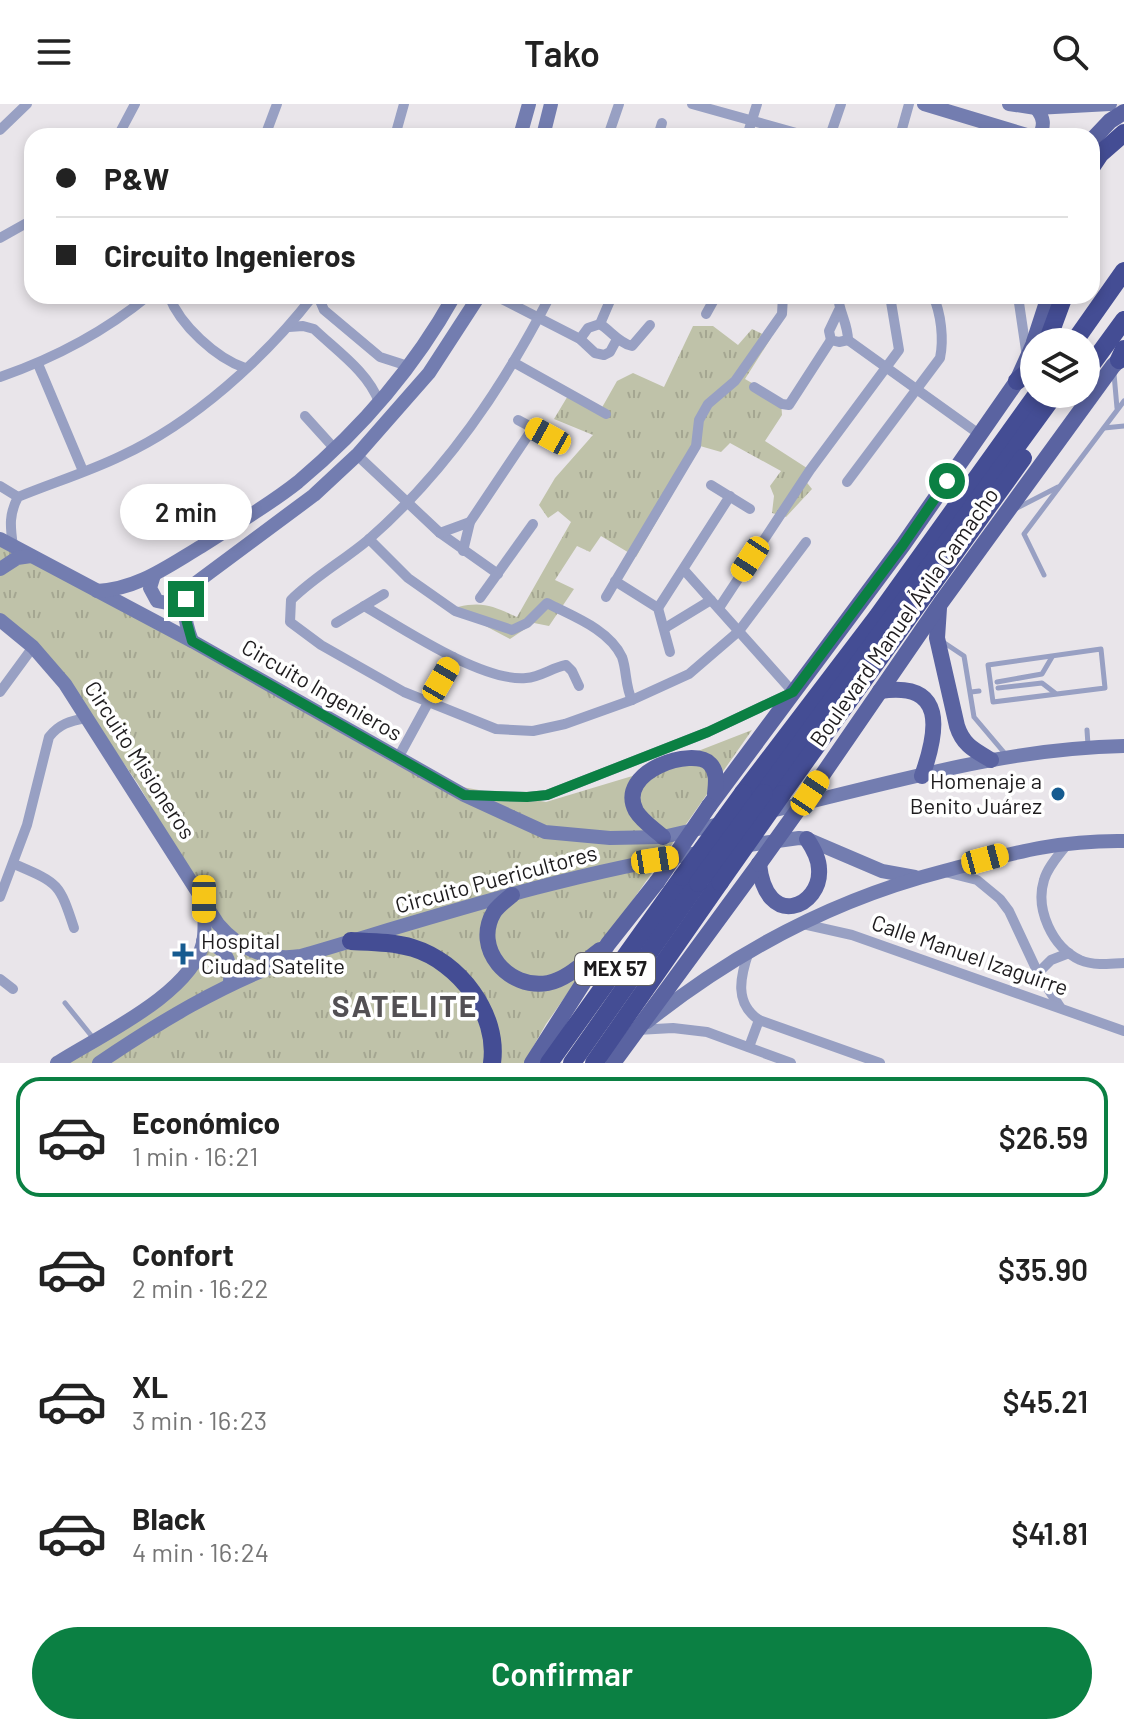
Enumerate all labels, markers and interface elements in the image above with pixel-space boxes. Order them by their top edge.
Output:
icon: menu [32,30,76,74]
icon: search [1048,30,1092,74]
text: Tako [524,31,600,74]
text: P&W [104,160,169,196]
text: Circuito Ingenieros [104,237,356,273]
map controls [1020,328,1100,408]
button: layers [1020,328,1100,408]
car [521,414,575,458]
route start [929,463,965,499]
street label: Boulevard Manuel Ávila Camacho [804,482,1003,751]
callout: 2 min [120,483,252,539]
text: 2 min [155,496,217,527]
car [727,532,773,586]
route end [168,581,204,617]
street label: Circuito Ingenieros [238,633,407,746]
car [419,653,463,707]
street label: Circuito Misioneros [80,676,202,843]
car [787,766,833,820]
place label: Homenaje a Benito Juárez [910,767,1042,818]
marker: Homenaje a Benito Juárez [1049,785,1067,803]
street label: Circuito Puericultores [392,839,600,917]
car [959,841,1011,877]
car [629,844,681,876]
car [192,875,216,923]
street label: Calle Manuel Izaguirre [869,908,1072,1000]
place label: Hospital Ciudad Satelite [201,927,345,978]
marker: Hospital Ciudad Satelite [172,943,194,965]
road number: MEX 57 [575,953,655,985]
district label: SATELITE [332,987,478,1023]
icon: car [36,1101,108,1173]
text: Económico [132,1104,280,1140]
text: $26.59 [999,1119,1088,1155]
text: 1 min · 16:21 [132,1140,258,1171]
icon: car [36,1233,108,1305]
text: Confort [132,1236,234,1272]
text: $35.90 [998,1251,1088,1287]
text: 2 min · 16:22 [132,1272,268,1303]
icon: car [36,1365,108,1437]
text: XL [132,1368,168,1404]
text: $45.21 [1003,1383,1088,1419]
text: 3 min · 16:23 [132,1404,267,1435]
icon: car [36,1497,108,1569]
text: Black [132,1500,206,1536]
text: $41.81 [1011,1515,1088,1551]
text: 4 min · 16:24 [132,1536,269,1567]
button: Confirmar [32,1627,1092,1719]

